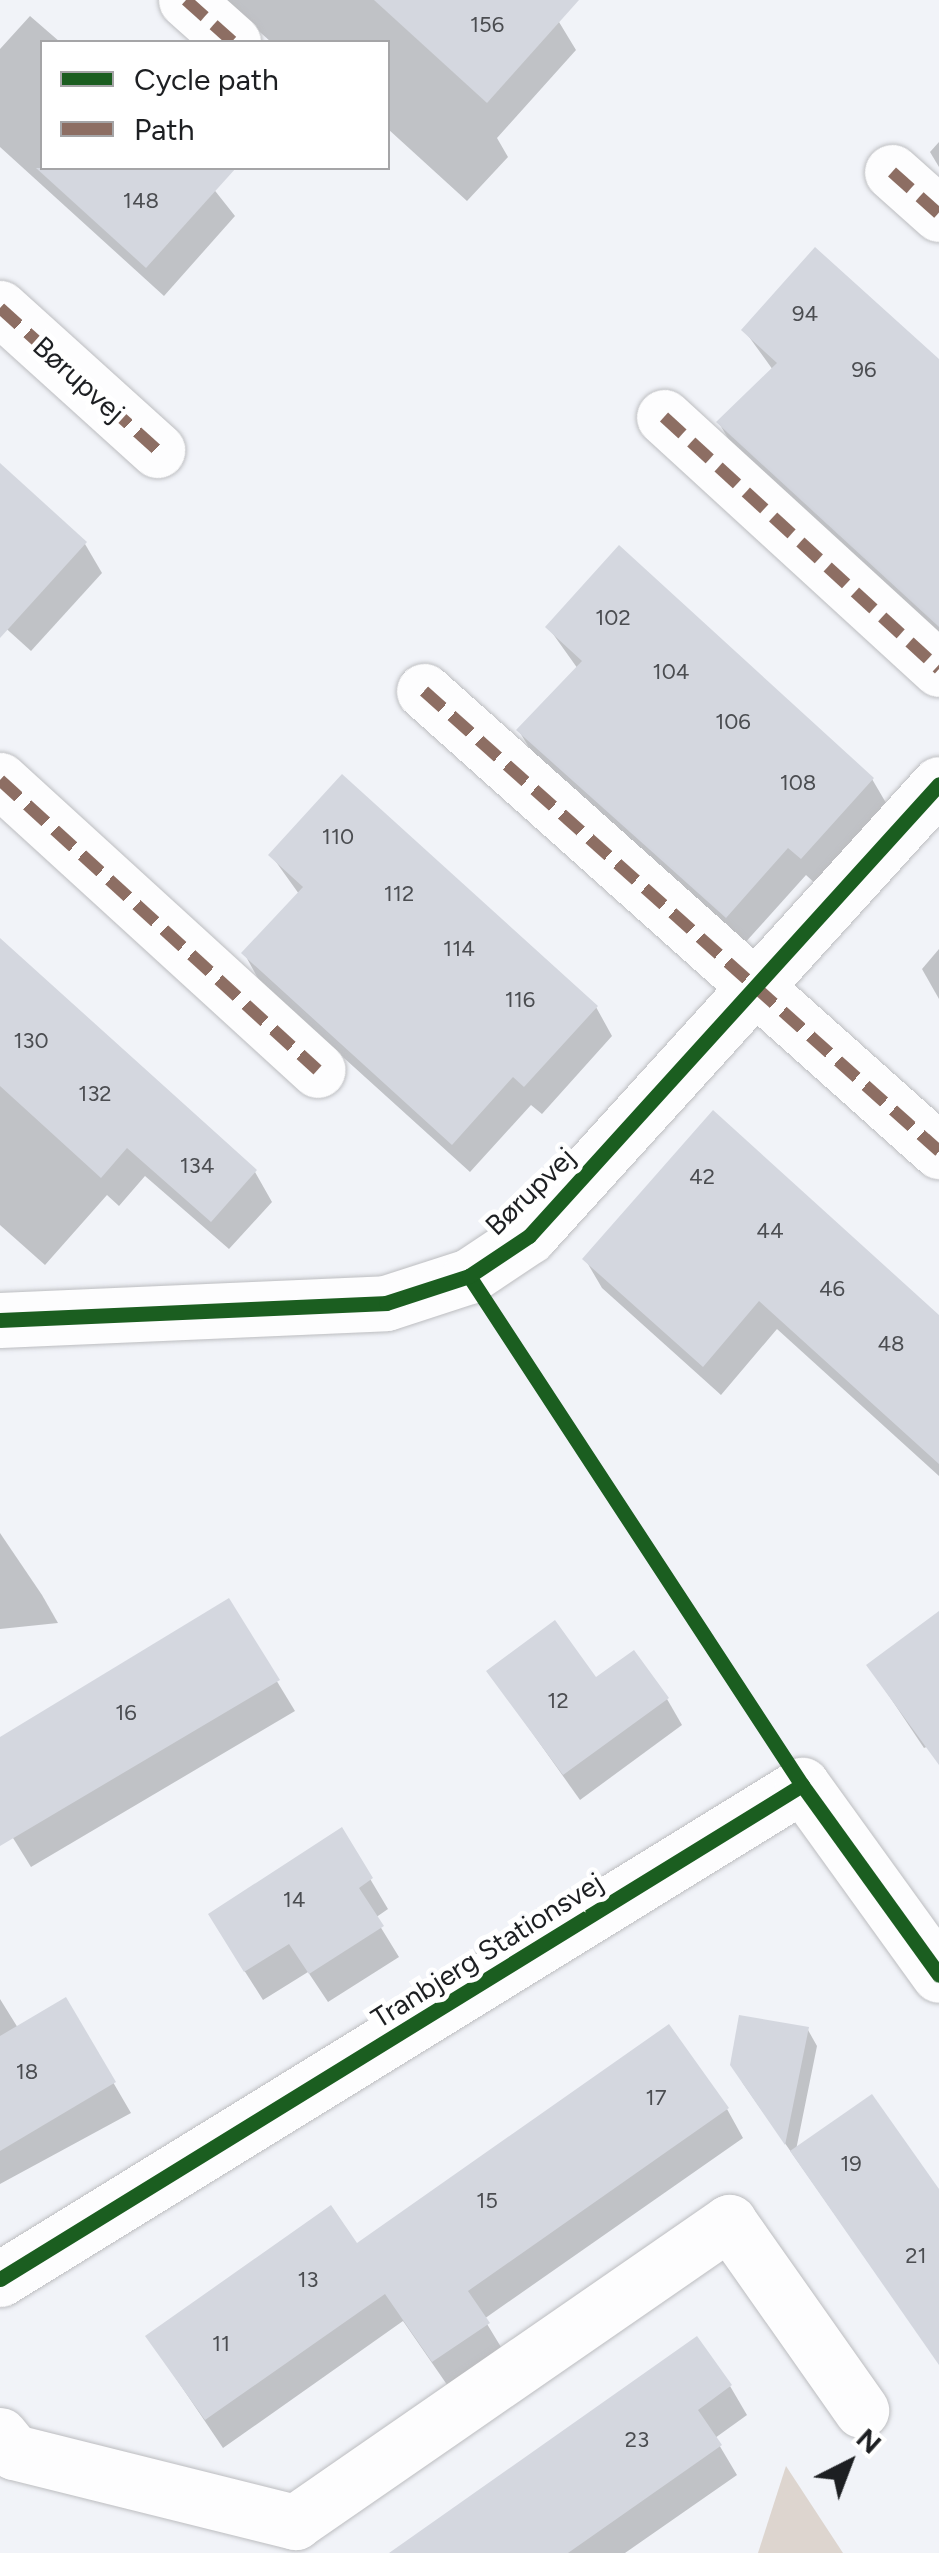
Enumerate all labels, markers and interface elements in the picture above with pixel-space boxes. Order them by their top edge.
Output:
house number: 156 [470,12,504,38]
legend [40,40,390,170]
text: Cycle path [134,61,279,98]
text: Path [134,111,194,148]
house number: 148 [123,188,159,214]
house number: 94 [792,301,818,327]
street label: Børupvej [26,329,132,429]
house number: 96 [852,357,876,383]
house number: 102 [595,605,631,631]
house number: 104 [653,659,689,685]
house number: 106 [715,709,751,735]
house number: 108 [780,770,816,796]
house number: 110 [322,824,354,850]
house number: 112 [384,881,414,907]
house number: 114 [443,936,475,962]
house number: 116 [505,987,535,1013]
house number: 130 [13,1028,49,1054]
house number: 132 [78,1081,112,1107]
street label: Børupvej [478,1140,582,1242]
house number: 134 [180,1153,214,1179]
house number: 42 [689,1164,715,1190]
house number: 44 [756,1218,784,1244]
house number: 46 [819,1276,845,1302]
house number: 48 [877,1331,905,1357]
house number: 12 [547,1688,569,1714]
house number: 16 [115,1700,137,1726]
street label: Tranbjerg Stationsvej [365,1865,609,2035]
house number: 14 [283,1887,305,1913]
house number: 18 [16,2059,38,2085]
house number: 17 [646,2085,666,2111]
house number: 19 [840,2151,862,2177]
house number: 15 [476,2188,498,2214]
house number: 21 [905,2243,927,2269]
house number: 13 [297,2267,319,2293]
house number: 11 [212,2331,230,2357]
north arrow [799,2413,899,2513]
text: N [850,2421,888,2461]
house number: 23 [625,2427,649,2453]

